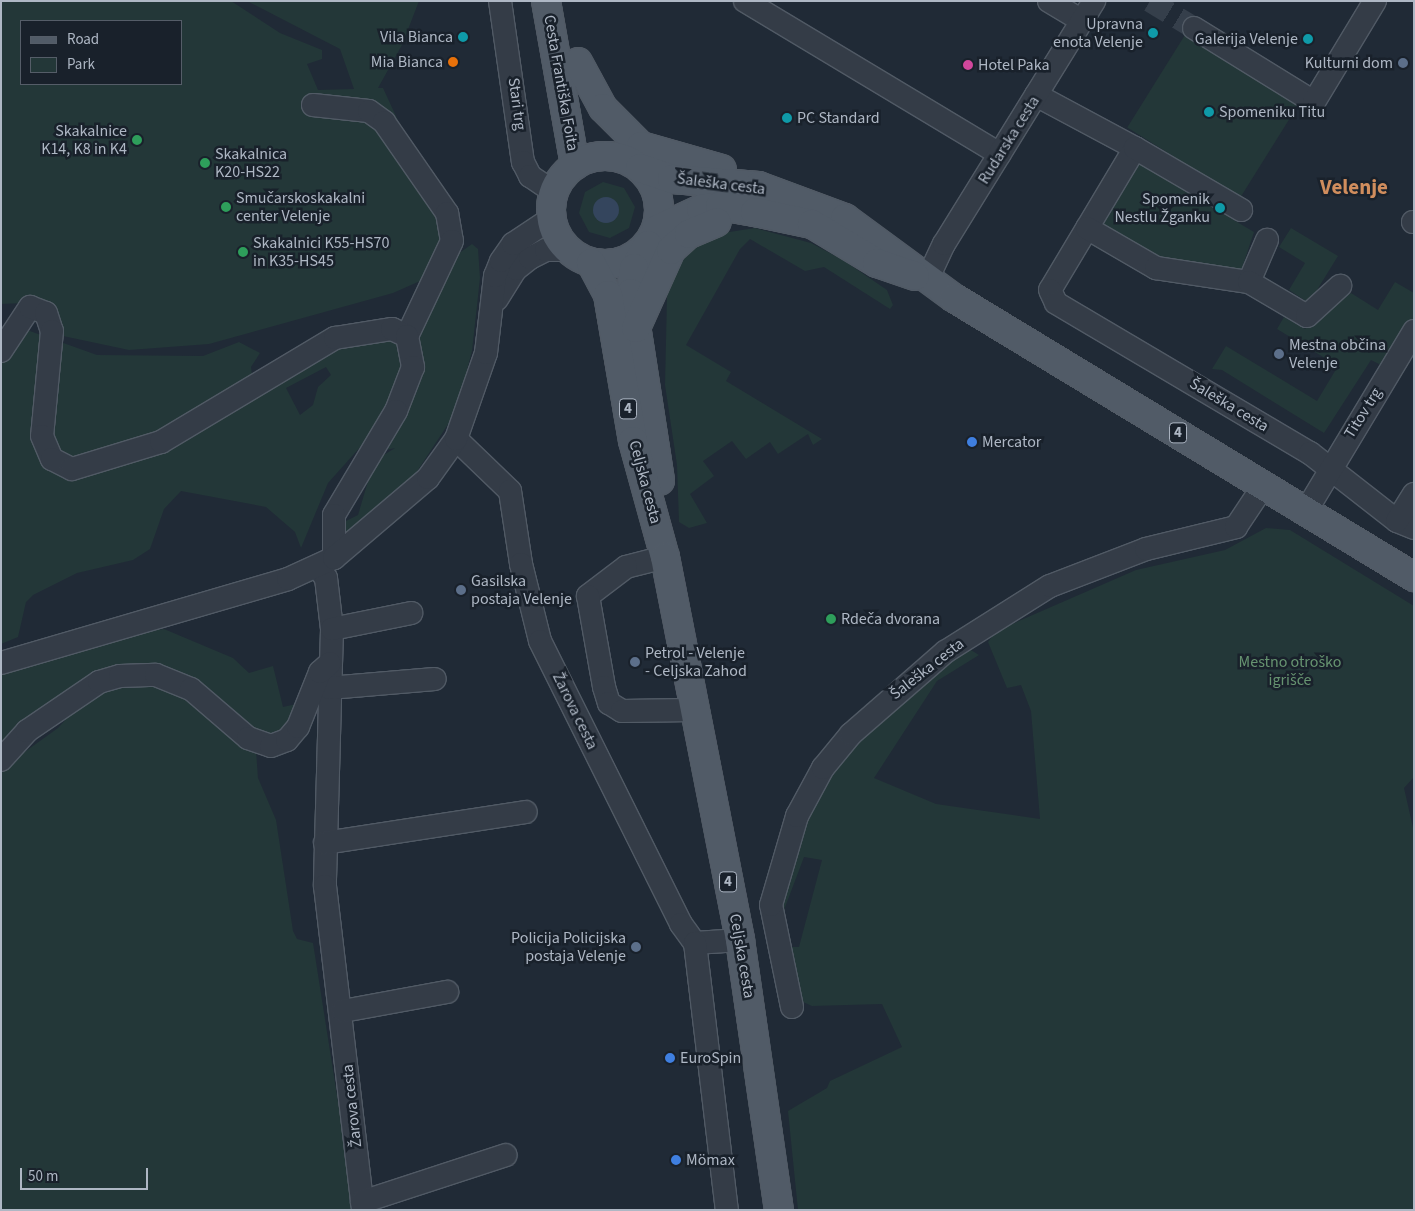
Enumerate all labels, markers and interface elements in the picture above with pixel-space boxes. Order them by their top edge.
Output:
street label: Cesta Františka Foita [540,13,582,153]
place label: Upravna enota Velenje [1053,14,1143,52]
legend [20,20,182,85]
place label: Vila Bianca [380,27,453,47]
marker: Upravna enota Velenje [1147,27,1159,39]
text: Road [67,29,99,50]
place label: Galerija Velenje [1195,29,1298,49]
marker: Vila Bianca [457,31,469,43]
marker: Galerija Velenje [1302,33,1314,45]
place label: Mia Bianca [371,52,443,72]
place label: Kulturni dom [1305,53,1393,73]
text: Park [67,54,95,75]
place label: Hotel Paka [978,55,1049,75]
marker: Mia Bianca [447,56,459,68]
marker: Kulturni dom [1397,57,1409,69]
marker: Hotel Paka [962,59,974,71]
street label: Stari trg [504,76,530,132]
street label: Rudarska cesta [974,92,1044,188]
place label: Spomeniku Titu [1219,102,1325,122]
marker: Spomeniku Titu [1203,106,1215,118]
place label: PC Standard [797,108,880,128]
marker: PC Standard [781,112,793,124]
place label: Skakalnice K14, K8 in K4 [41,121,127,159]
marker: Skakalnice K14, K8 in K4 [131,134,143,146]
place label: Skakalnica K20-HS22 [215,144,287,182]
marker: Skakalnica K20-HS22 [199,157,211,169]
street label: Šaleška cesta [676,169,766,199]
district label: Velenje [1320,174,1388,200]
place label: Smučarskoskakalni center Velenje [236,188,365,226]
place label: Spomenik Nestlu Žganku [1115,189,1210,227]
marker: Smučarskoskakalni center Velenje [220,201,232,213]
marker: Spomenik Nestlu Žganku [1214,202,1226,214]
place label: Skakalnici K55-HS70 in K35-HS45 [253,233,389,271]
marker: Skakalnici K55-HS70 in K35-HS45 [237,246,249,258]
place label: Mestna občina Velenje [1289,335,1386,373]
marker: Mestna občina Velenje [1273,348,1285,360]
street label: Šaleška cesta [1186,374,1272,436]
street label: Titov trg [1340,384,1386,442]
road number: 4 [618,396,638,422]
road number: 4 [1168,420,1188,446]
place label: Mercator [982,432,1041,452]
marker: Mercator [966,436,978,448]
street label: Celjska cesta [625,438,665,526]
place label: Gasilska postaja Velenje [471,571,572,609]
marker: Gasilska postaja Velenje [455,584,467,596]
place label: Rdeča dvorana [841,609,940,629]
marker: Rdeča dvorana [825,613,837,625]
street label: Šaleška cesta [886,634,968,704]
place label: Petrol - Velenje - Celjska Zahod [645,643,747,681]
park label: Mestno otroško igrišče [1239,652,1341,690]
marker: Petrol - Velenje - Celjska Zahod [629,656,641,668]
street label: Žarova cesta [548,669,602,753]
road number: 4 [718,870,738,894]
street label: Celjska cesta [725,912,759,1000]
place label: Policija Policijska postaja Velenje [511,928,626,966]
marker: Policija Policijska postaja Velenje [630,941,642,953]
place label: EuroSpin [680,1048,741,1068]
marker: EuroSpin [664,1052,676,1064]
street label: Žarova cesta [338,1064,366,1148]
place label: Mömax [686,1150,735,1170]
marker: Mömax [670,1154,682,1166]
scale bar [22,1158,150,1190]
text: 50 m [28,1166,58,1187]

